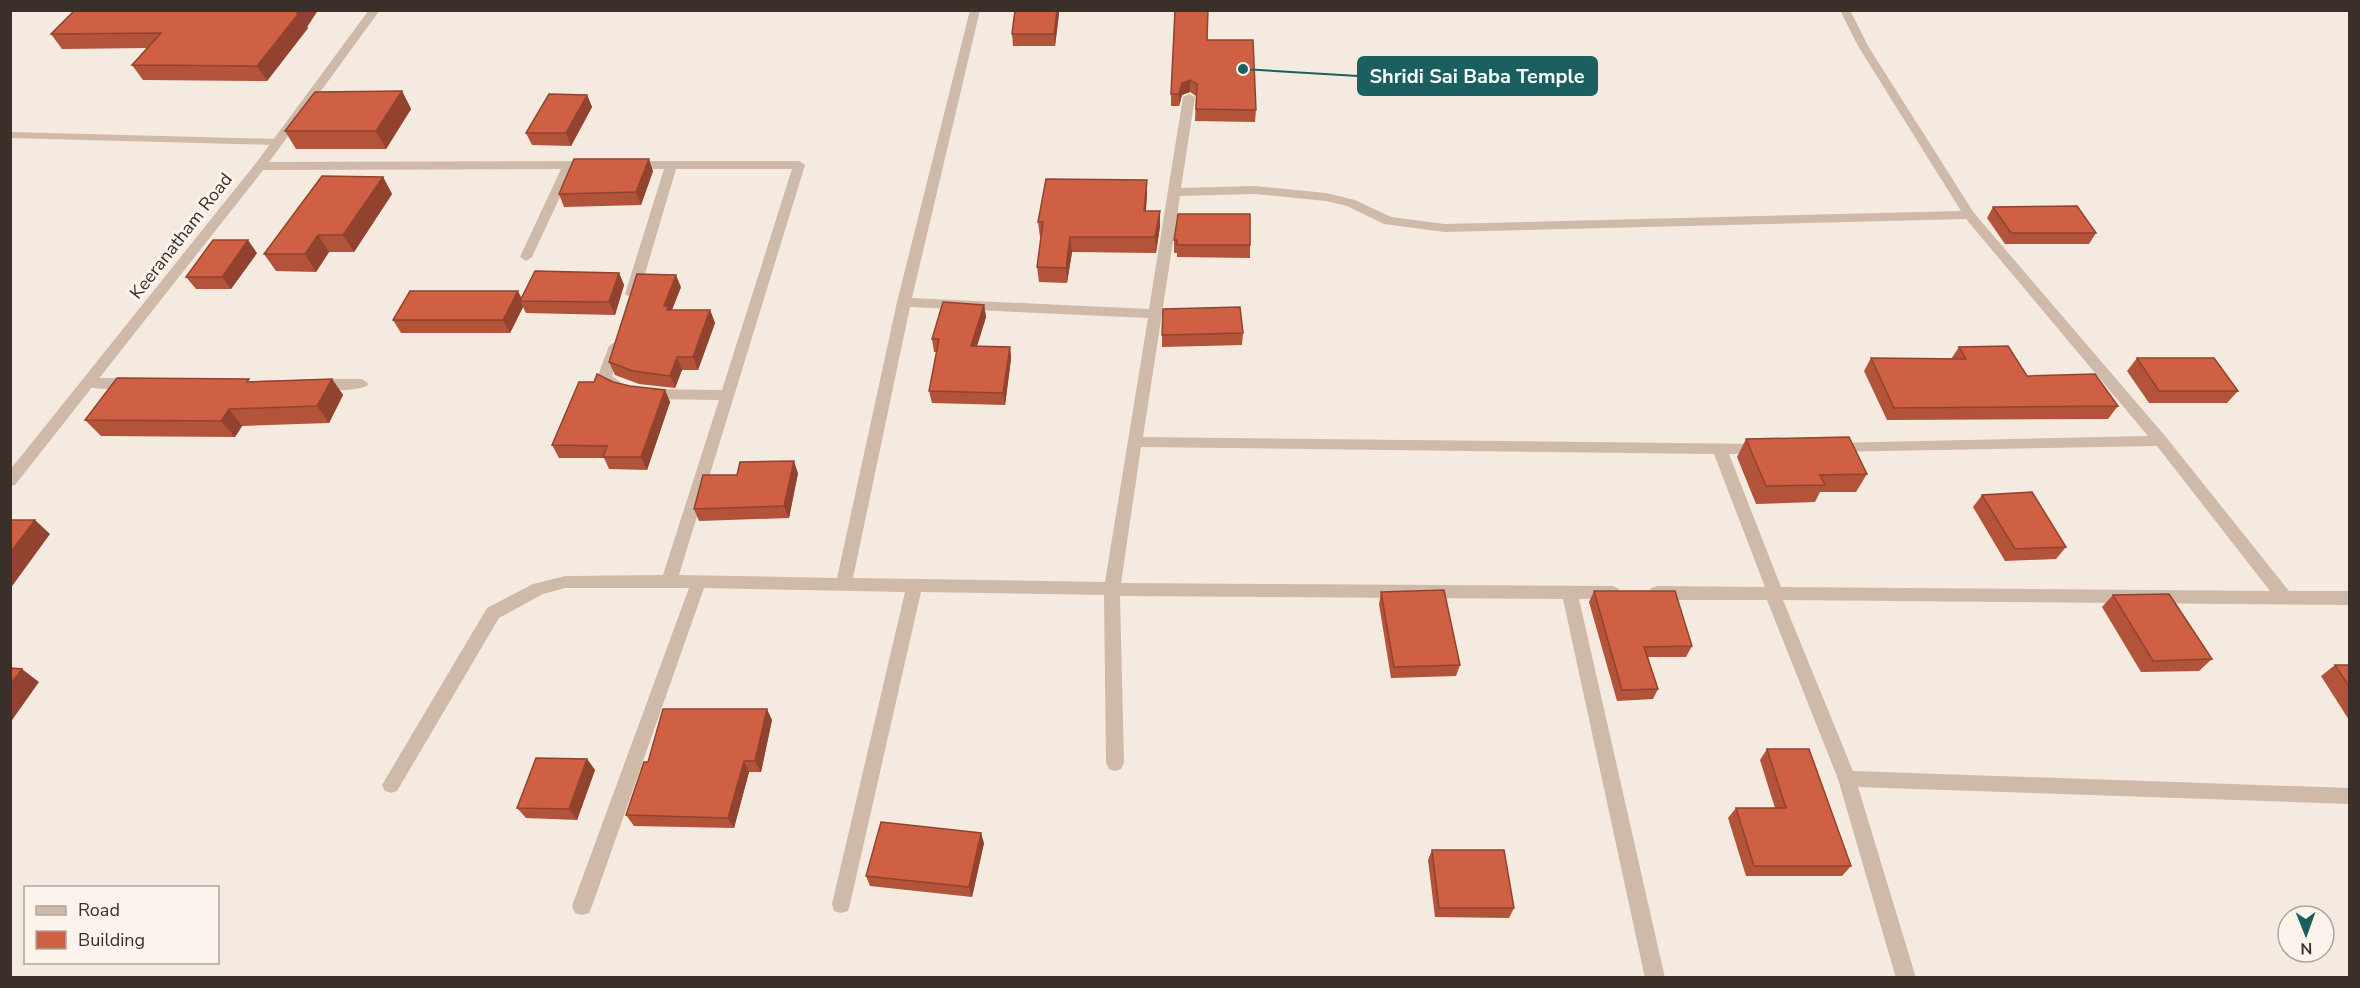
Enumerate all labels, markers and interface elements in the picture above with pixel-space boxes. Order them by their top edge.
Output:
callout: Shridi Sai Baba Temple [1358,57,1597,95]
text: Shridi Sai Baba Temple [1369,63,1585,90]
street label: Keeranatham Road [124,168,238,304]
legend [24,886,219,964]
text: Road [78,898,120,922]
north arrow [2276,904,2336,964]
text: Building [78,928,145,952]
text: N [2300,937,2312,959]

